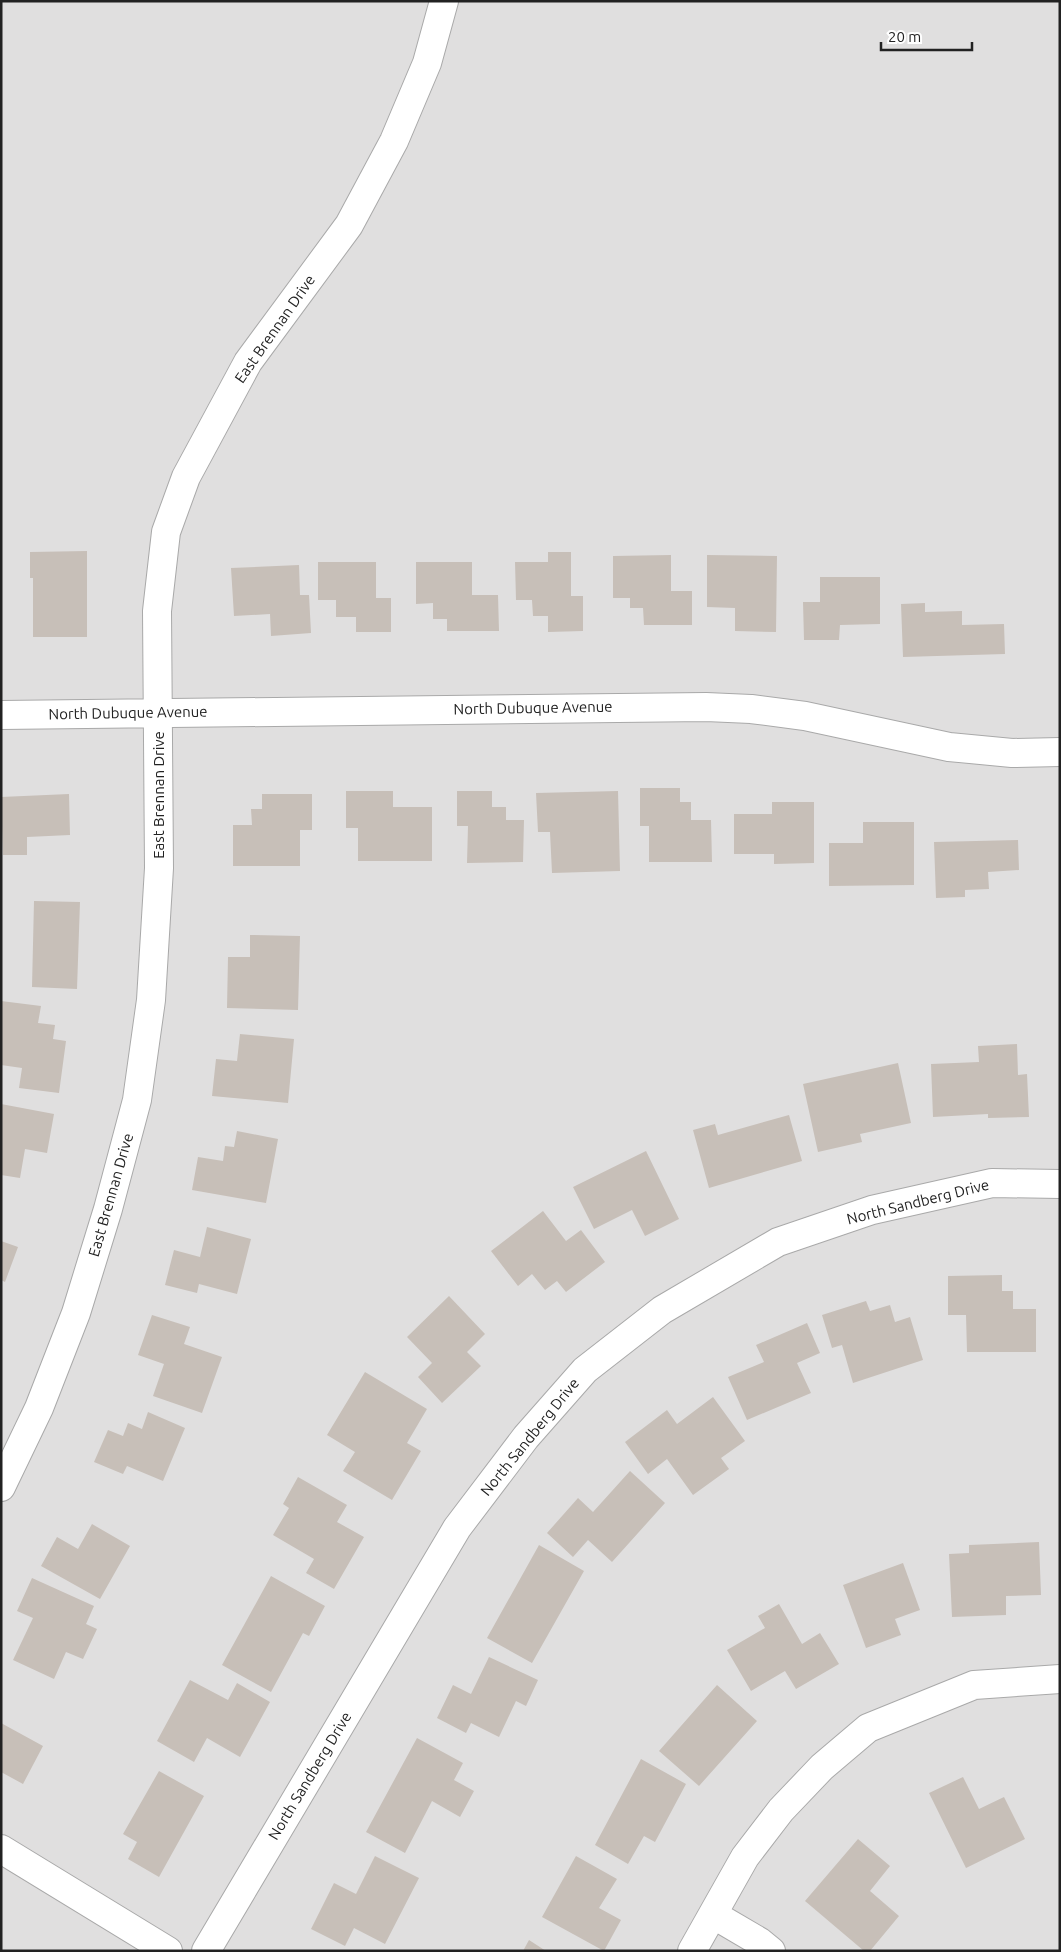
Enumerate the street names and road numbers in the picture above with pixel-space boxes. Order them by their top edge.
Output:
street label: East Brennan Drive [231,272,318,386]
street label: North Dubuque Avenue [453,698,613,717]
street label: North Dubuque Avenue [48,703,208,722]
street label: East Brennan Drive [150,731,167,859]
street label: East Brennan Drive [85,1131,136,1259]
street label: North Sandberg Drive [845,1176,991,1227]
street label: North Sandberg Drive [477,1375,582,1499]
street label: North Sandberg Drive [265,1709,355,1843]

